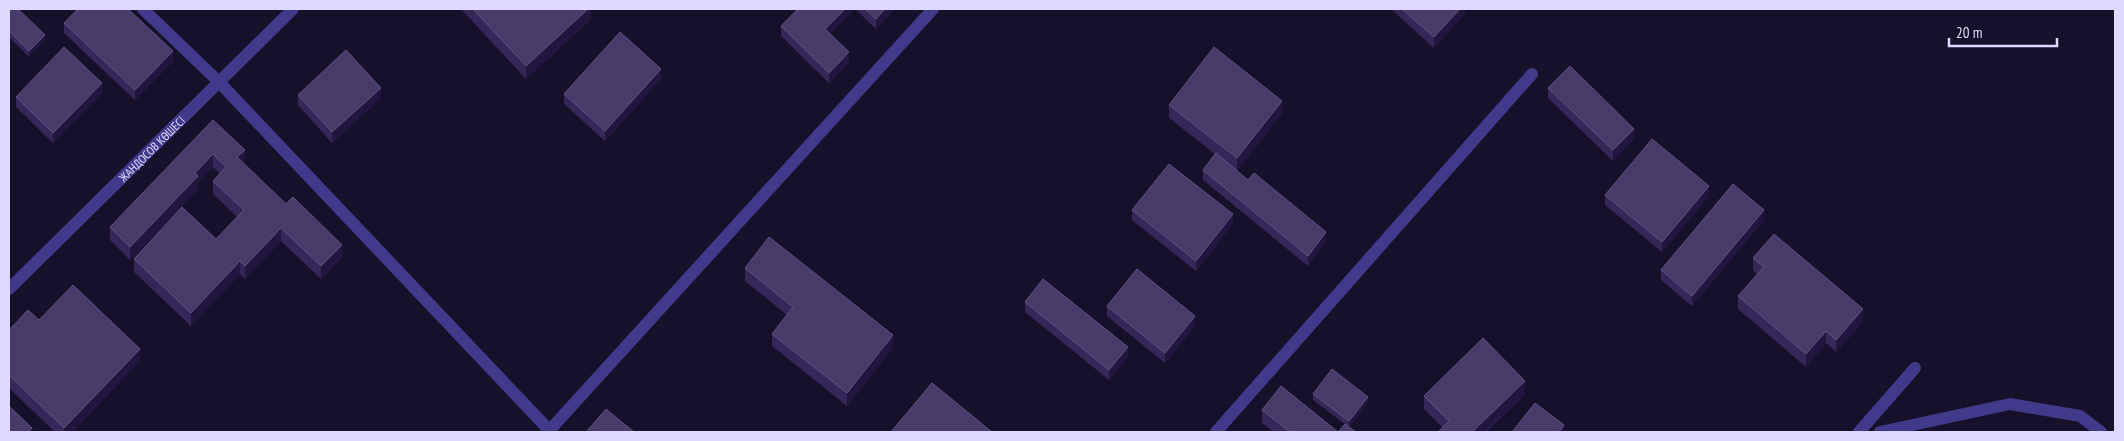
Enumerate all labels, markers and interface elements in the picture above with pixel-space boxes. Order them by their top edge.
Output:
scale bar [1949,15,2056,47]
text: 20 m [1956,23,1982,42]
street label: ЖАНДОСОВ КӨШЕСІ [114,113,188,185]

